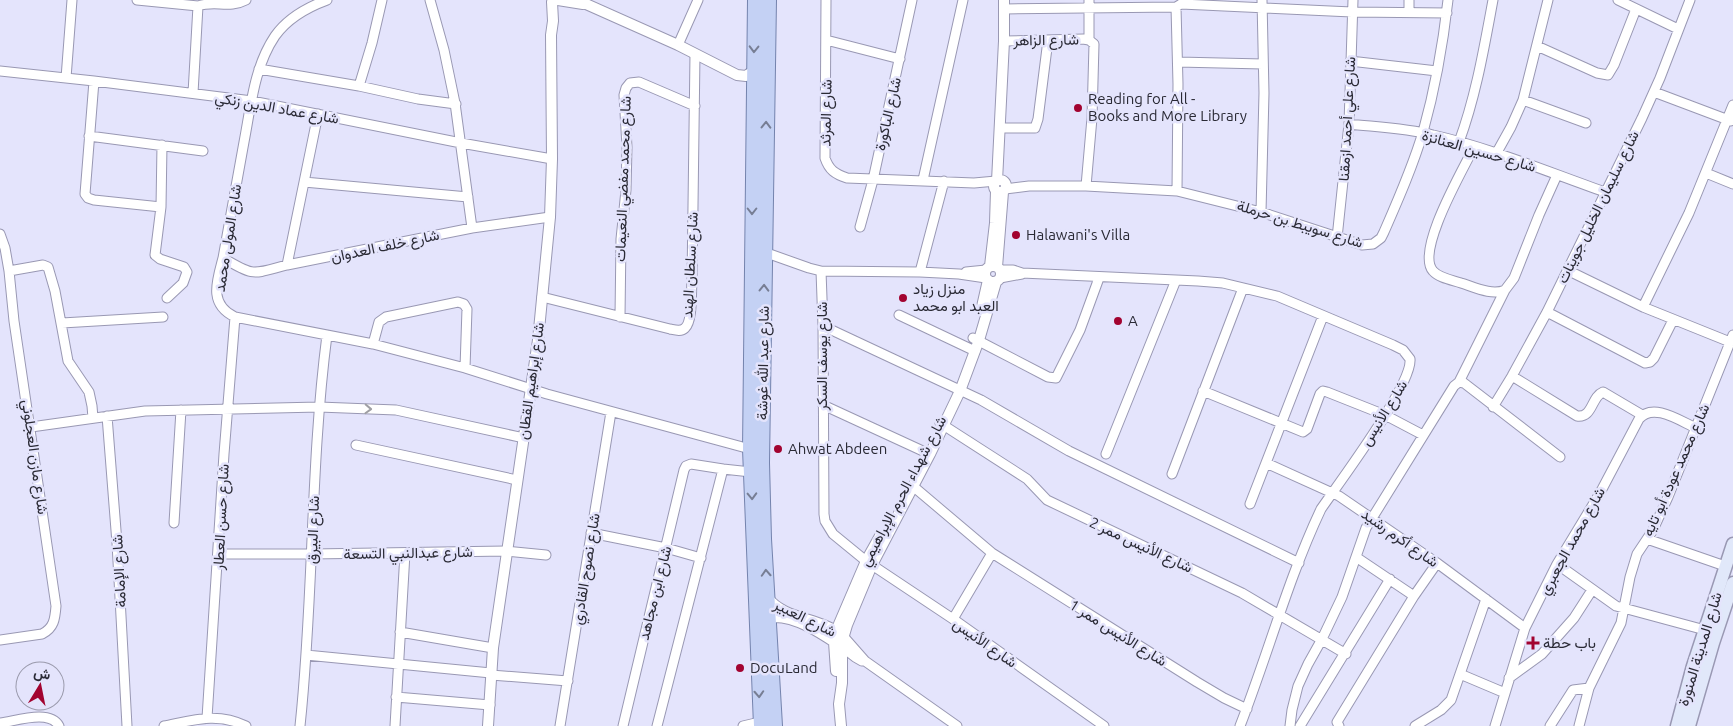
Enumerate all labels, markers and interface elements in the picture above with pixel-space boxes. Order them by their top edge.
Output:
street label: شارع الزاهر [1012,30,1079,52]
one-way arrow [749,45,759,53]
street label: شارع علي أحمد ازمقنا [1335,56,1363,182]
street label: شارع الباكورة [871,75,907,153]
street label: شارع المرثد [816,79,838,147]
street label: شارع عماد الدين زنكي [213,88,341,132]
place label: Reading for All - Books and More Library [1088,90,1247,124]
street label: شارع محمد مفضي النعيمات [611,96,639,262]
marker: Reading for All - Books and More Library [1072,102,1084,114]
one-way arrow [761,121,771,128]
street label: شارع حسين العنانزة [1419,126,1538,178]
street label: شارع سليمان الخليل جوينات [1553,128,1645,287]
street label: شارع المولى محمد [211,183,247,294]
street label: شارع سويبط بن حرملة [1234,196,1365,254]
one-way arrow [747,208,757,215]
street label: شارع سلطان الهند [678,211,704,319]
street label: شارع خلف العدوان [329,226,441,268]
place label: Halawani's Villa [1026,226,1130,243]
marker: Halawani's Villa [1010,229,1022,241]
place label: منزل زياد العبد ابو محمد [913,280,999,315]
one-way arrow [759,283,769,291]
marker: منزل زياد العبد ابو محمد [897,292,909,304]
street label: شارع يوسف السكر [813,301,833,411]
street label: شارع عبد الله غوشة [753,305,775,420]
place label: A [1128,312,1138,329]
marker: A [1112,315,1124,327]
street label: شارع إبراهيم القطان [514,321,550,441]
street label: شارع الأنيس [1357,377,1413,450]
street label: شارع مازن العجلوني [14,398,52,516]
street label: شارع محمد عودة أبو تايه [1639,401,1715,540]
one-way arrow [364,403,372,414]
street label: شارع شهداء الحرم الإبراهيمي [856,412,954,571]
place label: Ahwat Abdeen [788,440,887,457]
marker: Ahwat Abdeen [772,443,784,455]
street label: شارع حسن العطار [209,463,235,572]
street label: شارع محمد الجعبري [1535,484,1613,600]
one-way arrow [747,492,757,500]
street label: شارع البيرق [303,495,325,565]
street label: شارع أكرم رشيد [1357,505,1442,573]
street label: شارع نصوح القادري [568,512,608,627]
street label: شارع الأنيس ممر 2 [1086,513,1196,579]
street label: شارع الإمامة [108,534,132,608]
street label: شارع عبدالنبي التسعة [343,543,473,567]
street label: شارع ابن مجاهد [635,544,677,642]
one-way arrow [761,568,772,576]
street label: شارع المدينة المنورة [1674,590,1728,709]
street label: شارع العبير [769,595,839,643]
street label: شارع الأنيس ممر 1 [1065,596,1170,672]
street label: شارع الأنيس [948,614,1021,673]
place label: باب حطة [1543,634,1596,652]
marker: باب حطة [1527,637,1539,649]
place label: DocuLand [750,659,818,676]
north arrow [15,661,65,711]
marker: DocuLand [734,662,746,674]
text: ش [32,664,52,684]
one-way arrow [754,690,765,698]

